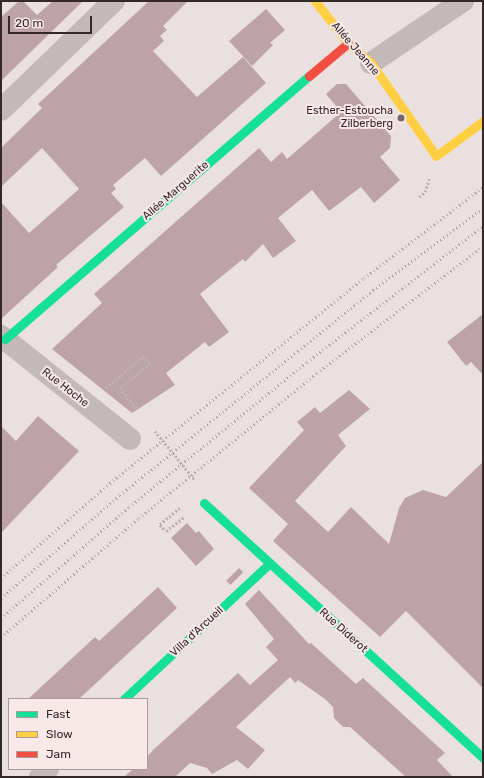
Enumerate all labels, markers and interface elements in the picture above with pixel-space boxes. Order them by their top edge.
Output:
scale bar [10,8,94,34]
text: 20 m [15,16,43,30]
street label: Allée Jeanne [328,20,382,78]
place label: Esther-Estoucha Zilberberg [306,105,393,131]
marker: Esther-Estoucha Zilberberg [396,113,406,123]
street label: Allée Marguerite [140,159,212,223]
street label: Rue Hoche [39,366,91,410]
street label: Villa d'Arcueil [168,604,226,660]
street label: Rue Diderot [316,606,370,656]
legend [8,698,148,770]
text: Fast [46,707,70,721]
text: Slow [46,727,73,741]
text: Jam [46,747,71,761]

